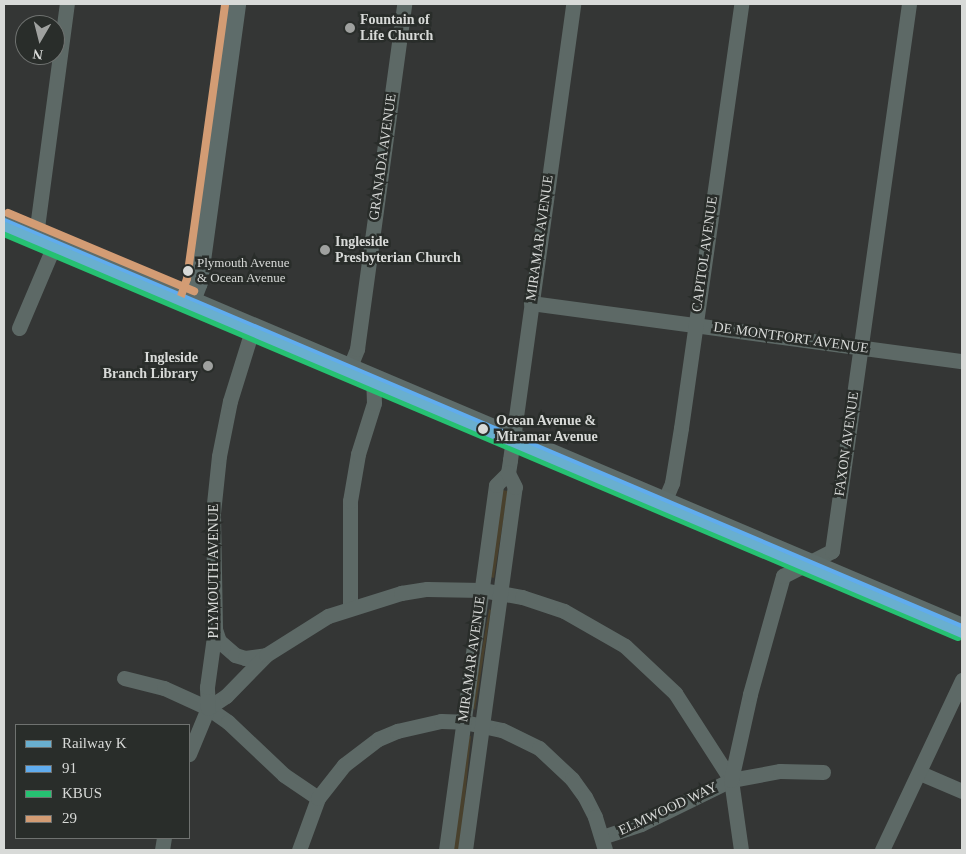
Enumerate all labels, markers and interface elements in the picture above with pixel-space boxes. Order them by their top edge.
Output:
place label: Fountain of Life Church [360,12,433,44]
north arrow [15,15,65,65]
marker: Fountain of Life Church [344,22,356,34]
text: N [32,46,44,62]
street label: GRANADA AVENUE [366,92,400,222]
street label: MIRAMAR AVENUE [523,174,557,302]
street label: CAPITOL AVENUE [688,194,722,314]
place label: Ingleside Presbyterian Church [335,234,461,266]
marker: Ingleside Presbyterian Church [319,244,331,256]
place label: Plymouth Avenue & Ocean Avenue [197,256,290,287]
marker: Plymouth Avenue & Ocean Avenue [183,266,193,276]
street label: DE MONTFORT AVENUE [712,319,870,357]
place label: Ingleside Branch Library [103,350,198,382]
marker: Ingleside Branch Library [202,360,214,372]
street label: FAXON AVENUE [831,390,863,498]
place label: Ocean Avenue & Miramar Avenue [496,413,599,446]
marker: Ocean Avenue & Miramar Avenue [474,420,492,438]
street label: PLYMOUTH AVENUE [206,503,222,639]
street label: MIRAMAR AVENUE [455,595,489,723]
legend [15,724,190,839]
text: Railway K [62,735,127,751]
text: 91 [62,760,77,776]
street label: ELMWOOD WAY [616,779,720,839]
text: KBUS [62,785,102,801]
text: 29 [62,810,77,826]

